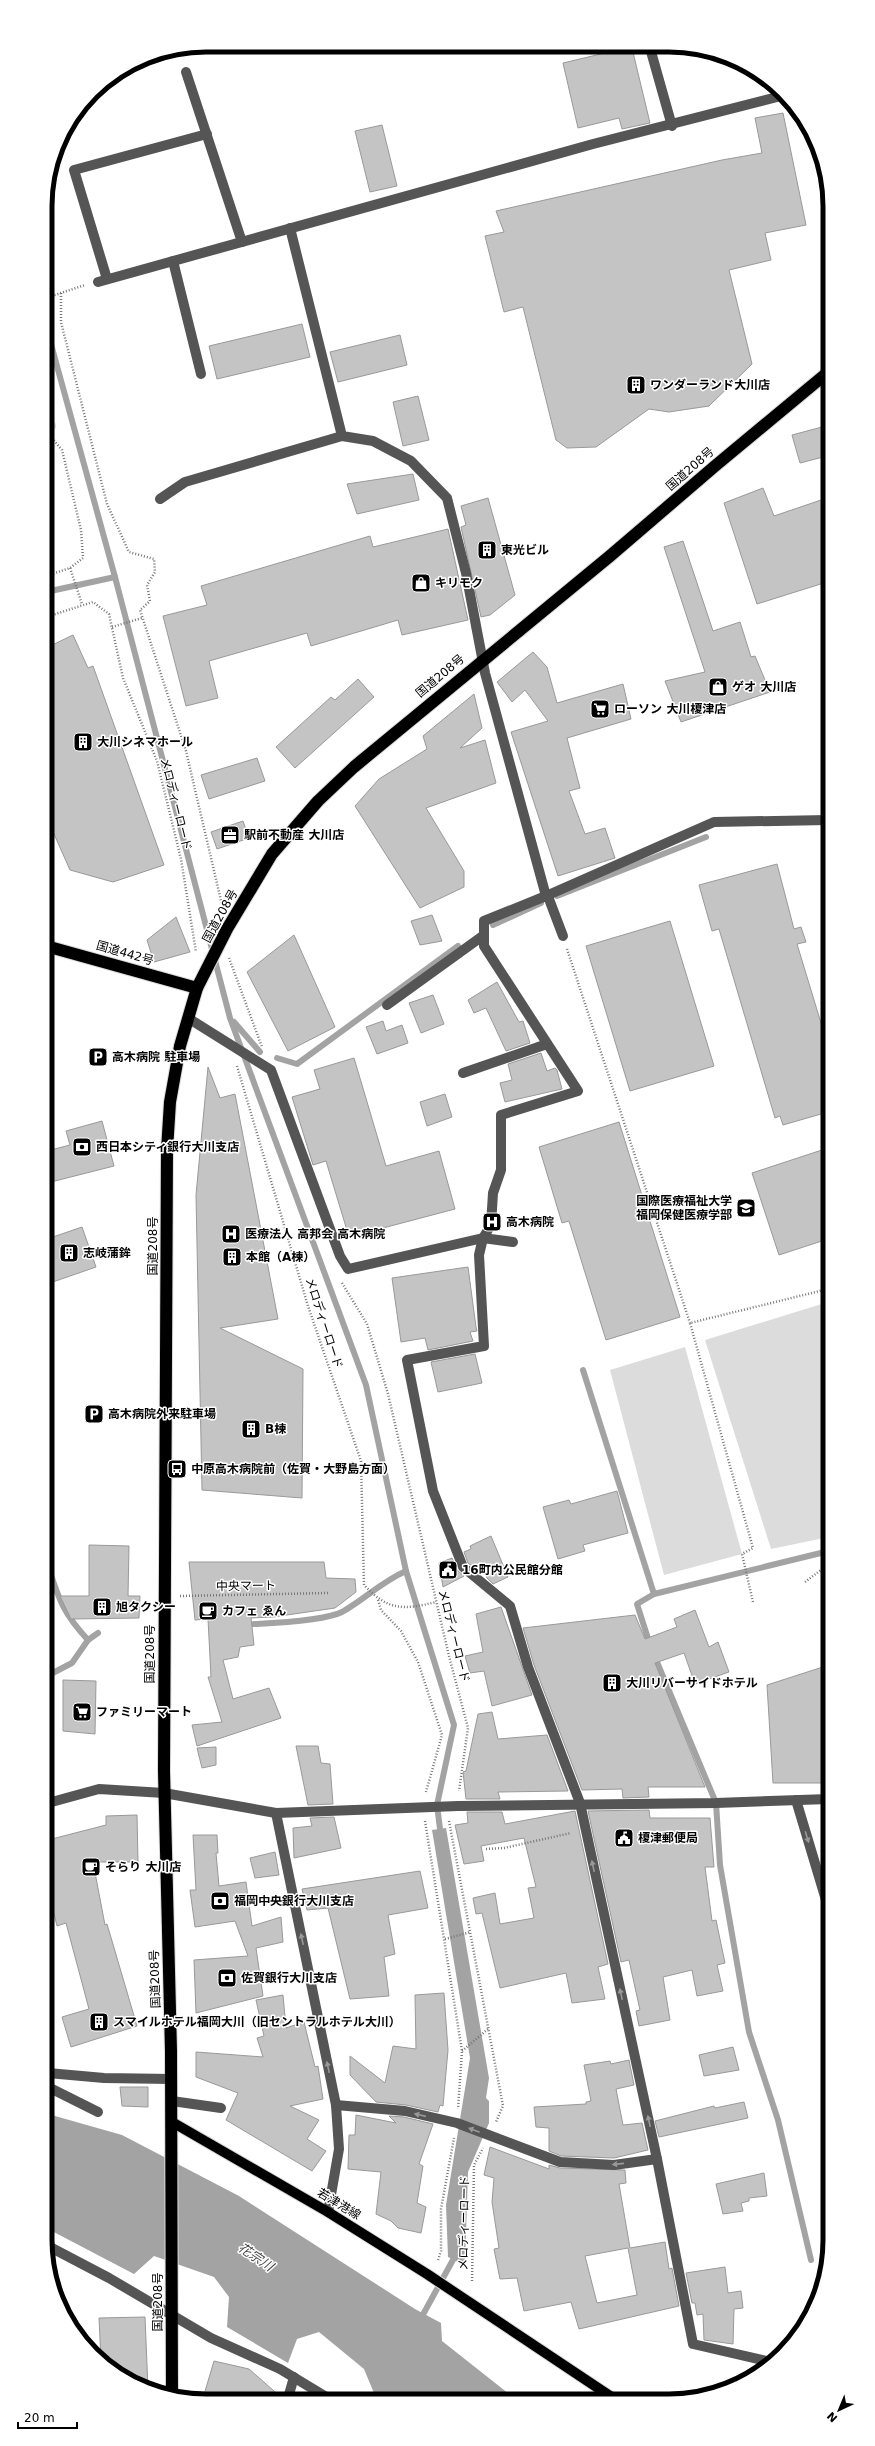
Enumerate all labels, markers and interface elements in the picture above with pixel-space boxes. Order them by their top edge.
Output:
building icon: ワンダーランド大川店 [625,374,647,396]
place label: ワンダーランド大川店 [650,378,770,392]
street label: 国道208号 [663,444,717,494]
building icon: 東光ビル [476,539,498,561]
place label: 東光ビル [501,543,549,557]
shop icon: キリモク [410,572,432,594]
place label: キリモク [435,576,483,590]
street label: 国道208号 [413,652,467,700]
shop icon: ゲオ 大川店 [707,676,729,698]
place label: ゲオ 大川店 [732,680,796,694]
supermarket icon: ローソン 大川榎津店 [589,698,611,720]
place label: ローソン 大川榎津店 [614,702,726,716]
building icon: 大川シネマホール [72,731,94,753]
place label: 大川シネマホール [97,735,193,749]
street label: メロディーロード [158,756,194,852]
office icon: 駅前不動産 大川店 [219,824,241,846]
place label: 駅前不動産 大川店 [244,828,344,842]
street label: 国道208号 [200,887,240,945]
street label: 国道442号 [95,938,155,968]
parking icon: 高木病院 駐車場 [87,1046,109,1068]
place label: 高木病院 駐車場 [112,1050,200,1064]
bank icon: 西日本シティ銀行大川支店 [71,1136,93,1158]
place label: 西日本シティ銀行大川支店 [96,1140,239,1154]
place label: 国際医療福祉大学 福岡保健医療学部 [636,1194,732,1222]
school or university icon: 国際医療福祉大学 福岡保健医療学部 [735,1197,757,1219]
hospital icon: 高木病院 [481,1211,503,1233]
place label: 高木病院 [506,1215,554,1229]
street label: 国道208号 [146,1217,160,1275]
hospital icon: 医療法人 高邦会 高木病院 [220,1223,242,1245]
place label: 医療法人 高邦会 高木病院 [245,1227,385,1241]
building icon: 志岐蒲鉾 [58,1242,80,1264]
place label: 志岐蒲鉾 [83,1246,131,1260]
building icon: 本館（A棟） [221,1246,243,1268]
place label: 本館（A棟） [246,1250,315,1264]
street label: メロディーロード [303,1276,345,1370]
parking icon: 高木病院外来駐車場 [83,1403,105,1425]
place label: 高木病院外来駐車場 [108,1407,216,1421]
building icon: B棟 [240,1418,262,1440]
place label: B棟 [265,1422,286,1436]
bus stop icon: 中原高木病院前（佐賀・大野島方面） [166,1458,188,1480]
place label: 中原高木病院前（佐賀・大野島方面） [191,1462,395,1476]
public building icon: 16町内公民館分館 [437,1559,459,1581]
place label: 16町内公民館分館 [462,1563,563,1577]
street label: 中央マート [216,1578,276,1594]
street label: メロディーロード [436,1588,472,1684]
building icon: 旭タクシー [91,1596,113,1618]
place label: 旭タクシー [116,1600,176,1614]
cafe icon: カフェ ゑん [197,1600,219,1622]
place label: カフェ ゑん [222,1604,286,1618]
street label: 国道208号 [143,1625,157,1683]
building icon: 大川リバーサイドホテル [601,1672,623,1694]
place label: 大川リバーサイドホテル [626,1676,758,1690]
supermarket icon: ファミリーマート [71,1701,93,1723]
place label: ファミリーマート [96,1705,192,1719]
public building icon: 榎津郵便局 [613,1827,635,1849]
place label: 榎津郵便局 [638,1831,698,1845]
one-way arrow [804,1832,810,1844]
cafe icon: そらり 大川店 [80,1856,102,1878]
place label: そらり 大川店 [105,1860,181,1874]
one-way arrow [590,1860,596,1873]
bank icon: 福岡中央銀行大川支店 [209,1890,231,1912]
place label: 福岡中央銀行大川支店 [234,1894,354,1908]
one-way arrow [299,1933,305,1945]
street label: 国道208号 [147,1949,163,2009]
bank icon: 佐賀銀行大川支店 [216,1967,238,1989]
place label: 佐賀銀行大川支店 [241,1971,337,1985]
one-way arrow [618,1987,624,2000]
building icon: スマイルホテル福岡大川（旧セントラルホテル大川） [88,2011,110,2033]
place label: スマイルホテル福岡大川（旧セントラルホテル大川） [113,2015,401,2029]
one-way arrow [325,2061,331,2073]
one-way arrow [414,2112,426,2118]
one-way arrow [645,2114,651,2127]
one-way arrow [467,2126,479,2132]
one-way arrow [612,2161,624,2168]
street label: メロディーロード [456,2175,472,2271]
street label: 若津港線 [315,2186,363,2222]
water label: 花宗川 [236,2240,278,2275]
street label: 国道208号 [151,2273,165,2331]
north arrow [819,2390,859,2430]
scale bar [18,2404,77,2430]
text: N [825,2409,840,2425]
text: 20 m [24,2411,55,2425]

